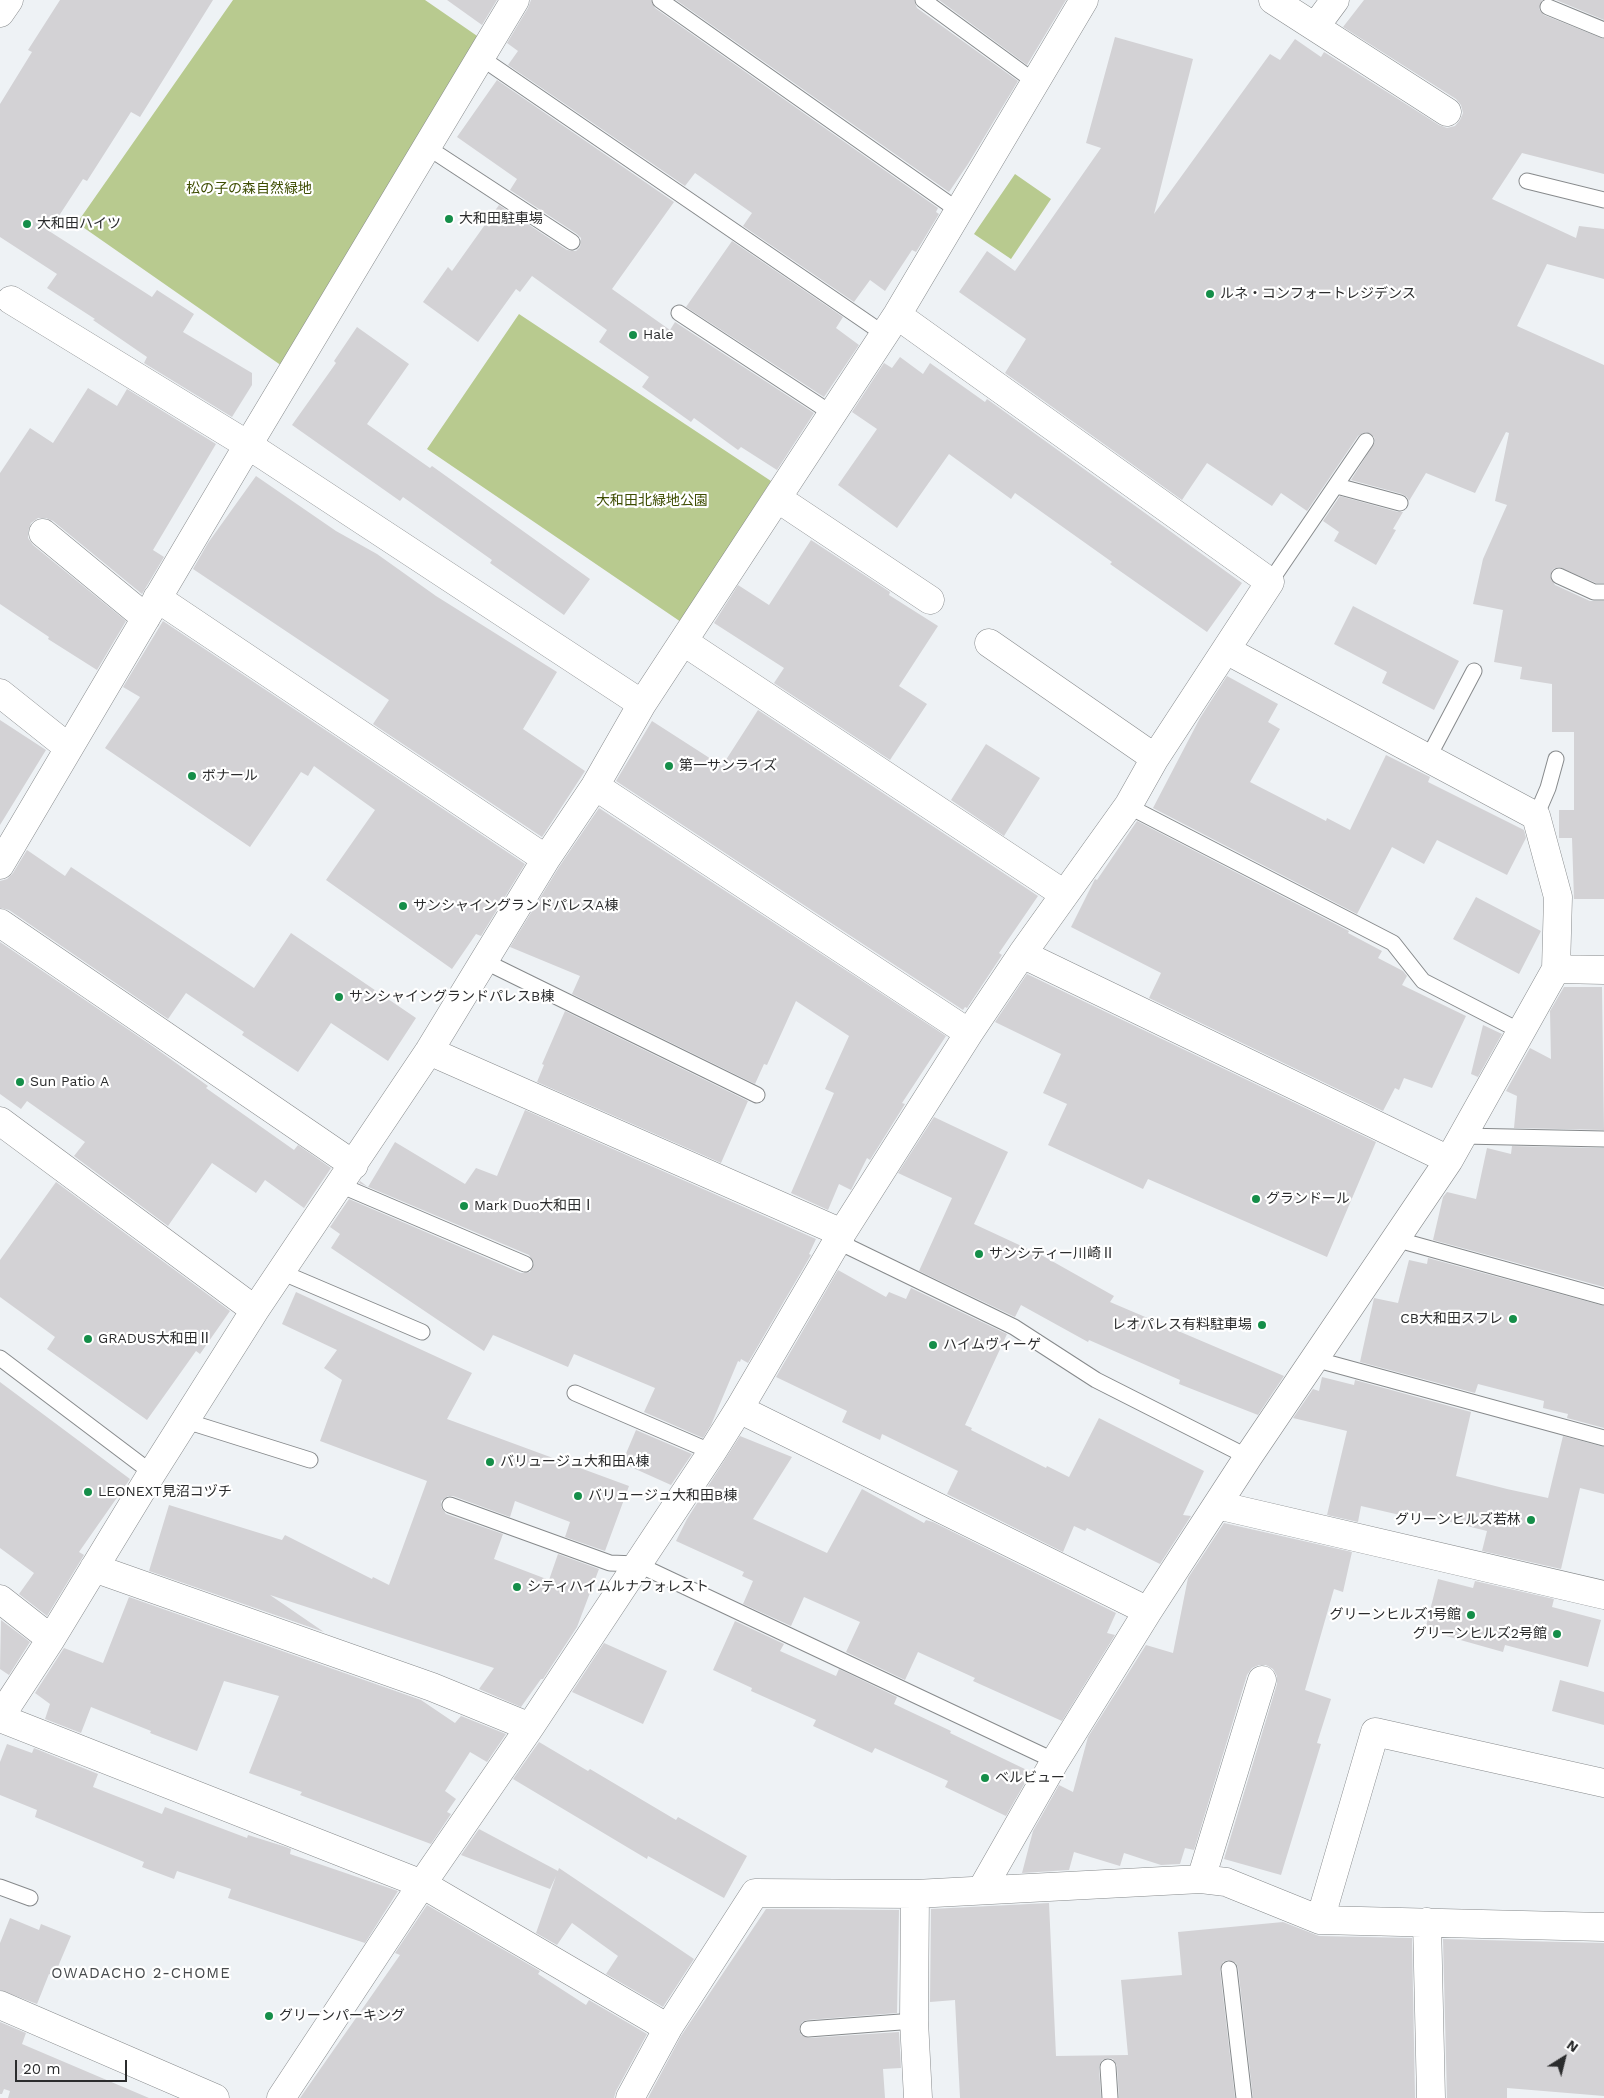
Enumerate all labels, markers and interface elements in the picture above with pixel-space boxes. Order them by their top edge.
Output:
park label: 松の子の森自然緑地 [186,181,312,197]
place label: 大和田駐車場 [459,211,543,227]
marker: 大和田駐車場 [443,213,455,225]
place label: 大和田ハイツ [37,216,121,232]
marker: 大和田ハイツ [21,218,33,230]
place label: ルネ・コンフォートレジデンス [1220,286,1416,302]
marker: ルネ・コンフォートレジデンス [1204,288,1216,300]
place label: Hale [643,327,673,343]
marker: Hale [627,329,639,341]
park label: 大和田北緑地公園 [596,493,708,509]
place label: 第一サンライズ [679,758,777,774]
marker: 第一サンライズ [663,760,675,772]
place label: ボナール [202,768,258,784]
marker: ボナール [186,770,198,782]
place label: サンシャイングランドパレスA棟 [413,898,618,914]
marker: サンシャイングランドパレスA棟 [397,900,409,912]
place label: サンシャイングランドパレスB棟 [349,989,554,1005]
marker: サンシャイングランドパレスB棟 [333,991,345,1003]
place label: Sun Patio A [30,1074,109,1090]
marker: Sun Patio A [14,1076,26,1088]
place label: グランドール [1266,1191,1350,1207]
marker: グランドール [1250,1193,1262,1205]
place label: Mark Duo大和田Ⅰ [474,1198,595,1214]
marker: Mark Duo大和田Ⅰ [458,1200,470,1212]
place label: サンシティー川崎Ⅱ [989,1246,1115,1262]
marker: サンシティー川崎Ⅱ [973,1248,985,1260]
place label: CB大和田スフレ [1400,1311,1503,1327]
marker: CB大和田スフレ [1507,1313,1519,1325]
place label: レオパレス有料駐車場 [1112,1317,1252,1333]
marker: レオパレス有料駐車場 [1256,1319,1268,1331]
place label: GRADUS大和田Ⅱ [98,1331,212,1347]
marker: GRADUS大和田Ⅱ [82,1333,94,1345]
place label: ハイムヴィーゲ [943,1337,1041,1353]
marker: ハイムヴィーゲ [927,1339,939,1351]
place label: バリュージュ大和田A棟 [500,1454,649,1470]
marker: バリュージュ大和田A棟 [484,1456,496,1468]
place label: LEONEXT見沼コヅチ [98,1484,232,1500]
marker: LEONEXT見沼コヅチ [82,1486,94,1498]
place label: バリュージュ大和田B棟 [588,1488,737,1504]
marker: バリュージュ大和田B棟 [572,1490,584,1502]
place label: グリーンヒルズ若林 [1395,1512,1521,1528]
marker: グリーンヒルズ若林 [1525,1514,1537,1526]
place label: シティハイムルナフォレスト [527,1579,709,1595]
marker: シティハイムルナフォレスト [511,1581,523,1593]
place label: グリーンヒルズ1号館 [1330,1607,1461,1623]
marker: グリーンヒルズ1号館 [1465,1609,1477,1621]
place label: グリーンヒルズ2号館 [1413,1626,1547,1642]
marker: グリーンヒルズ2号館 [1551,1628,1563,1640]
place label: ベルビュー [995,1770,1065,1786]
marker: ベルビュー [979,1772,991,1784]
district label: OWADACHO 2-CHOME [49,1965,233,1983]
place label: グリーンパーキング [279,2008,405,2024]
marker: グリーンパーキング [263,2010,275,2022]
north arrow [1539,2033,1589,2083]
text: N [1564,2036,1582,2055]
scale bar [18,2050,130,2082]
text: 20 m [23,2060,61,2078]

